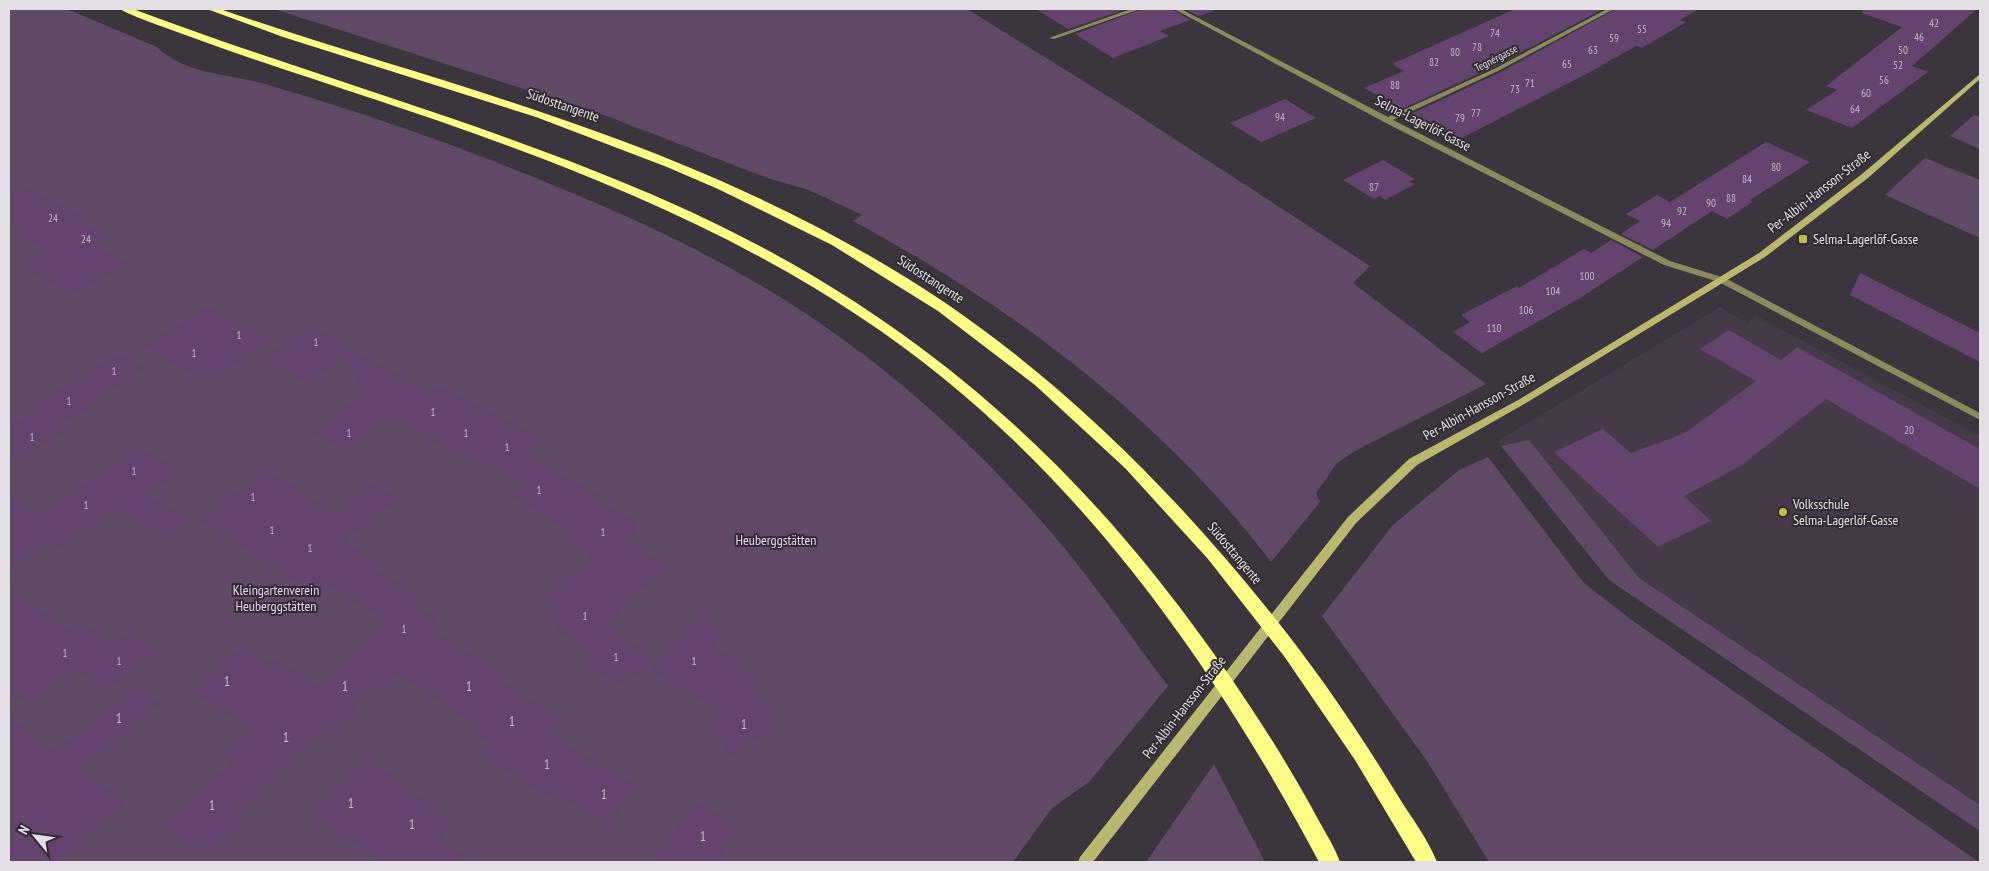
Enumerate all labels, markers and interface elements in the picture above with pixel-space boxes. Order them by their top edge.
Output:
house number: 42 [1929,16,1939,30]
house number: 55 [1637,22,1647,36]
house number: 74 [1490,26,1500,40]
house number: 46 [1914,30,1924,44]
house number: 59 [1609,31,1619,45]
house number: 78 [1472,40,1482,54]
street label: Tegnérgasse [1472,41,1520,75]
house number: 63 [1588,43,1598,57]
house number: 50 [1898,43,1908,57]
house number: 80 [1450,45,1460,59]
house number: 82 [1429,55,1439,69]
house number: 65 [1562,57,1572,71]
house number: 52 [1893,58,1903,72]
house number: 56 [1879,73,1889,87]
house number: 71 [1525,76,1535,90]
house number: 88 [1390,78,1400,92]
house number: 73 [1510,82,1520,96]
street label: Südosttangente [524,84,602,126]
house number: 60 [1861,86,1871,100]
street label: Selma-Lagerlöf-Gasse [1372,91,1474,155]
house number: 64 [1850,102,1860,116]
house number: 77 [1471,106,1481,120]
house number: 94 [1275,110,1285,124]
house number: 79 [1455,111,1465,125]
street label: Per-Albin-Hansson-Straße [1764,145,1874,237]
house number: 80 [1771,160,1781,174]
house number: 84 [1742,172,1752,186]
house number: 87 [1369,180,1379,194]
house number: 88 [1726,191,1736,205]
house number: 90 [1706,196,1716,210]
house number: 92 [1677,204,1687,218]
house number: 24 [48,211,58,225]
house number: 94 [1661,216,1671,230]
place label: Selma-Lagerlöf-Gasse [1813,230,1918,248]
house number: 24 [81,232,91,246]
marker: Selma-Lagerlöf-Gasse [1797,233,1809,245]
street label: Südosttangente [894,251,968,307]
house number: 100 [1580,269,1594,283]
house number: 104 [1546,284,1560,298]
house number: 106 [1519,303,1533,317]
house number: 110 [1487,321,1501,335]
house number: 1 [237,328,242,342]
house number: 1 [314,335,319,349]
house number: 1 [192,346,197,360]
house number: 1 [112,364,117,378]
street label: Per-Albin-Hansson-Straße [1420,368,1538,444]
house number: 1 [67,394,72,408]
house number: 1 [431,405,436,419]
house number: 20 [1904,423,1914,437]
house number: 1 [347,426,352,440]
house number: 1 [464,426,469,440]
house number: 1 [30,430,35,444]
house number: 1 [505,440,510,454]
house number: 1 [132,464,137,478]
house number: 1 [537,483,542,497]
house number: 1 [251,490,256,504]
place label: Volksschule Selma-Lagerlöf-Gasse [1792,495,1898,529]
house number: 1 [84,498,89,512]
marker: Volksschule Selma-Lagerlöf-Gasse [1777,506,1789,518]
street label: Südosttangente [1204,518,1266,588]
house number: 1 [270,523,275,537]
house number: 1 [601,525,606,539]
park label: Heuberggstätten [736,531,816,549]
house number: 1 [308,541,313,555]
park label: Kleingartenverein Heuberggstätten [233,581,319,615]
house number: 1 [583,609,588,623]
house number: 1 [402,622,407,636]
house number: 1 [63,646,68,660]
house number: 1 [614,650,619,664]
street label: Per-Albin-Hansson-Straße [1138,652,1230,762]
house number: 1 [117,654,122,668]
house number: 1 [692,654,697,668]
house number: 1 [224,672,230,690]
house number: 1 [342,677,348,695]
house number: 1 [466,677,472,695]
house number: 1 [116,709,122,727]
house number: 1 [509,712,515,730]
house number: 1 [741,715,747,733]
house number: 1 [283,728,289,746]
house number: 1 [544,755,550,773]
house number: 1 [601,785,607,803]
house number: 1 [348,794,354,812]
house number: 1 [209,796,215,814]
north arrow [10,811,60,861]
house number: 1 [409,815,415,833]
text: N [14,822,33,837]
house number: 1 [700,827,706,845]

